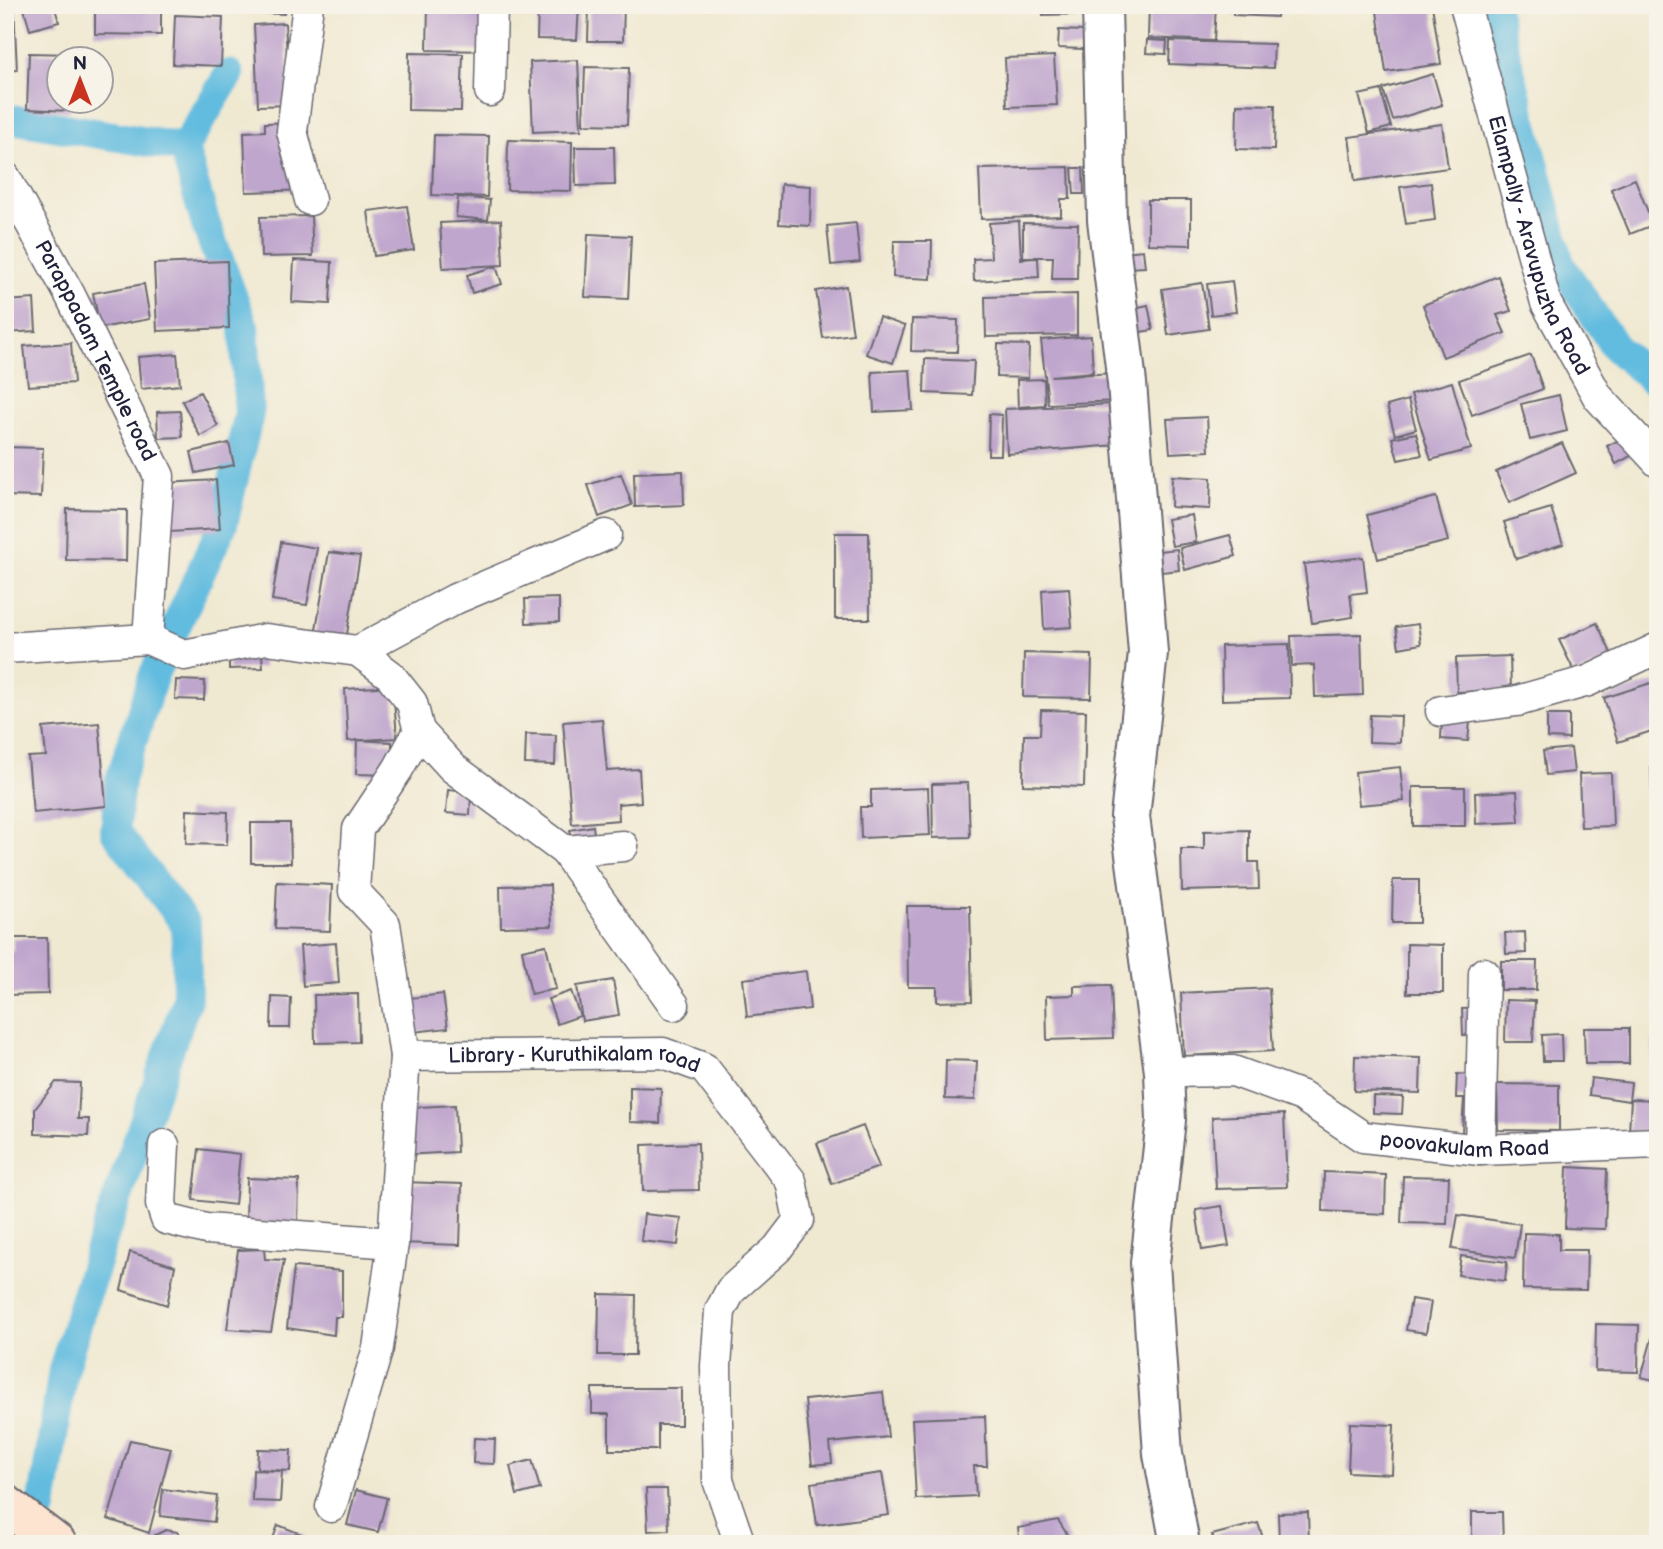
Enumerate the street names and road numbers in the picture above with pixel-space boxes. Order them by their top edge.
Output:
street label: Elampally - Aravupuzha Road [1483,113,1595,379]
street label: Parappadam Temple road [29,236,162,465]
street label: Library - Kuruthikalam road [448,1041,704,1079]
street label: poovakulam Road [1379,1127,1550,1163]

